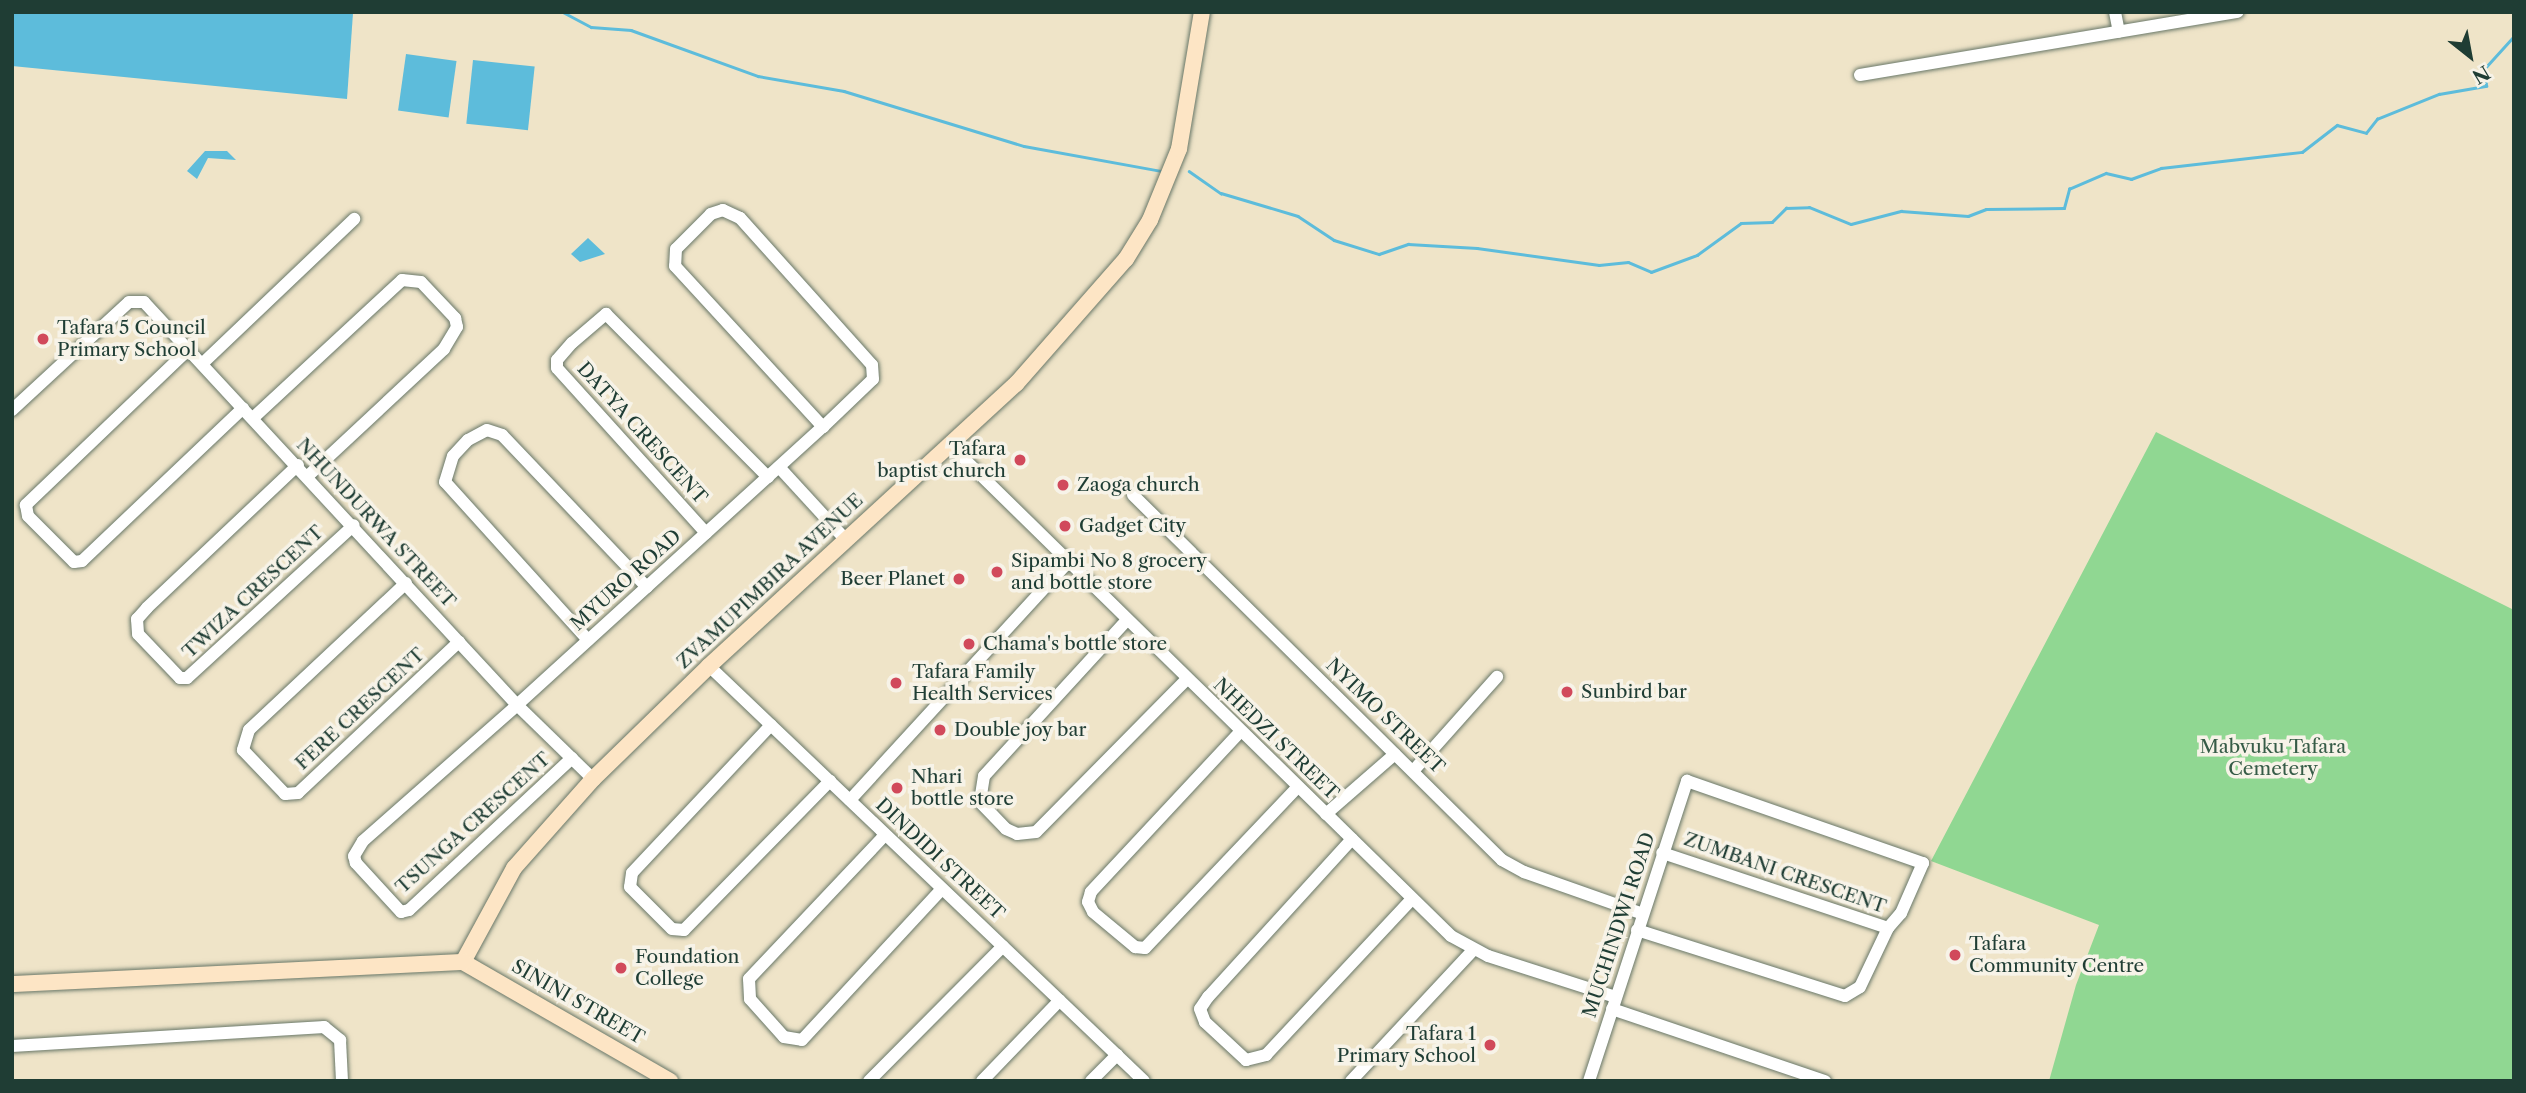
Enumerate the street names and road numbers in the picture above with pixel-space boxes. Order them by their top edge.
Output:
street label: DATYA CRESCENT [572,357,712,509]
street label: NHUNDURWA STREET [291,433,461,613]
street label: ZVAMUPIMBIRA AVENUE [672,488,868,674]
street label: TWIZA CRESCENT [178,521,328,663]
street label: MYURO ROAD [566,525,686,635]
street label: FERE CRESCENT [291,643,429,775]
street label: NYIMO STREET [1321,654,1449,778]
street label: NHEDZI STREET [1209,673,1343,805]
street label: TSUNGA CRESCENT [391,747,555,899]
street label: DINDIDI STREET [871,793,1009,925]
street label: ZUMBANI CRESCENT [1681,828,1889,918]
street label: MUCHINDWI ROAD [1578,829,1660,1021]
street label: SININI STREET [508,955,648,1049]

